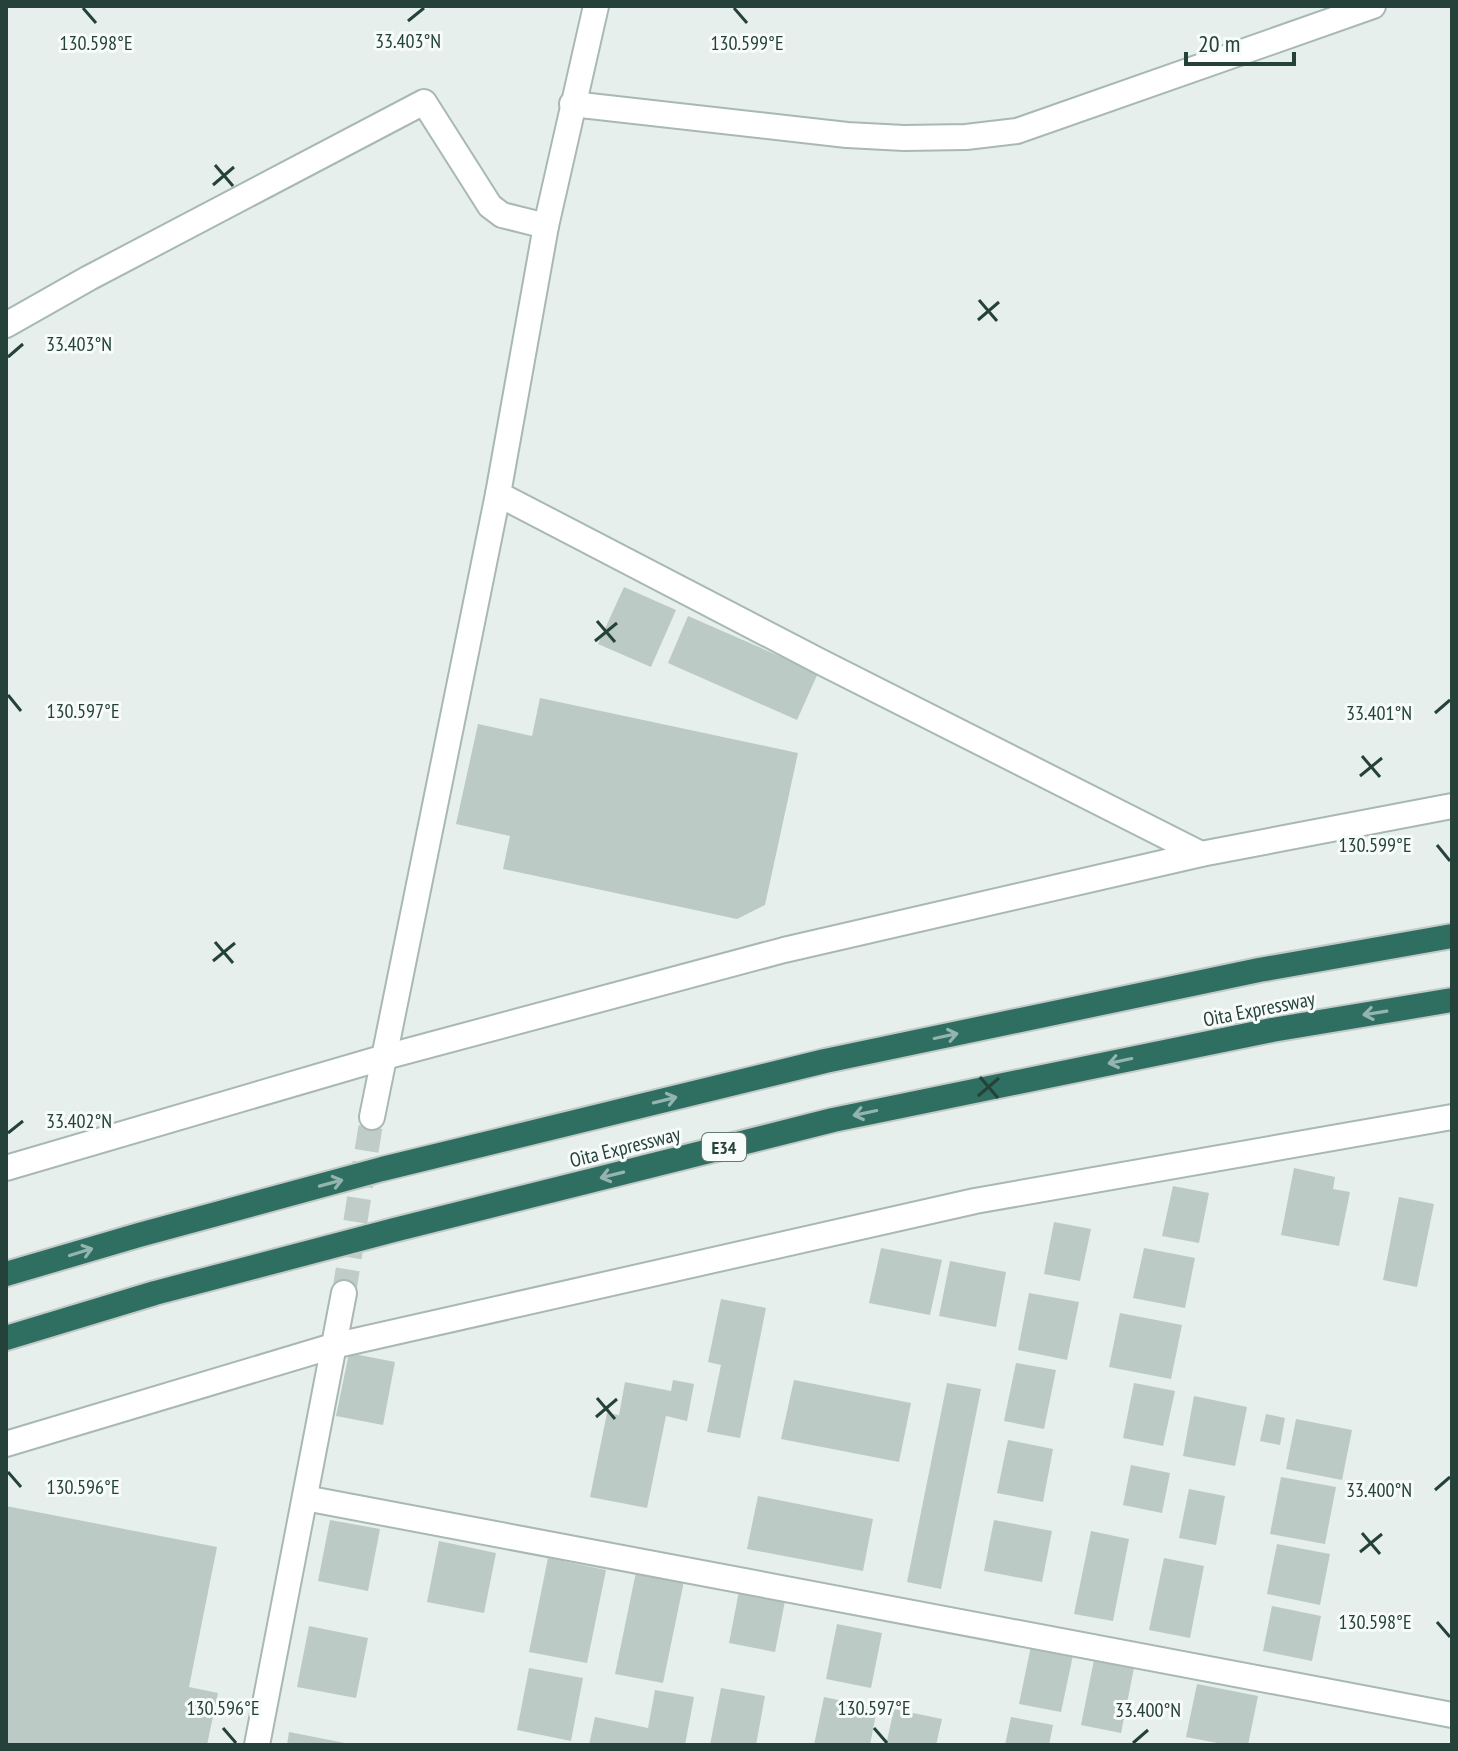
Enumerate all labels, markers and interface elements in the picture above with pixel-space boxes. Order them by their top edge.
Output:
scale bar [1186,16,1294,66]
text: 33.403°N [375,28,441,54]
text: 20 m [1198,28,1240,59]
text: 130.598°E [60,30,132,56]
text: 130.599°E [711,30,783,56]
text: 33.403°N [46,331,112,357]
text: 130.597°E [47,698,119,724]
text: 33.401°N [1346,700,1412,726]
text: 130.599°E [1339,832,1411,858]
street label: Oita Expressway [1201,985,1317,1033]
one-way arrow [1363,1006,1388,1021]
one-way arrow [933,1027,958,1042]
one-way arrow [1107,1054,1133,1069]
one-way arrow [652,1092,678,1107]
one-way arrow [853,1107,878,1122]
text: 33.402°N [46,1108,112,1134]
street label: Oita Expressway [567,1121,684,1173]
road number: E34 [702,1133,746,1161]
one-way arrow [600,1169,626,1184]
one-way arrow [318,1175,344,1190]
one-way arrow [67,1244,93,1259]
text: 130.596°E [47,1474,119,1500]
text: 33.400°N [1346,1477,1412,1503]
text: 130.598°E [1339,1609,1411,1635]
text: 130.596°E [187,1695,259,1721]
text: 130.597°E [838,1695,910,1721]
text: 33.400°N [1115,1697,1181,1723]

